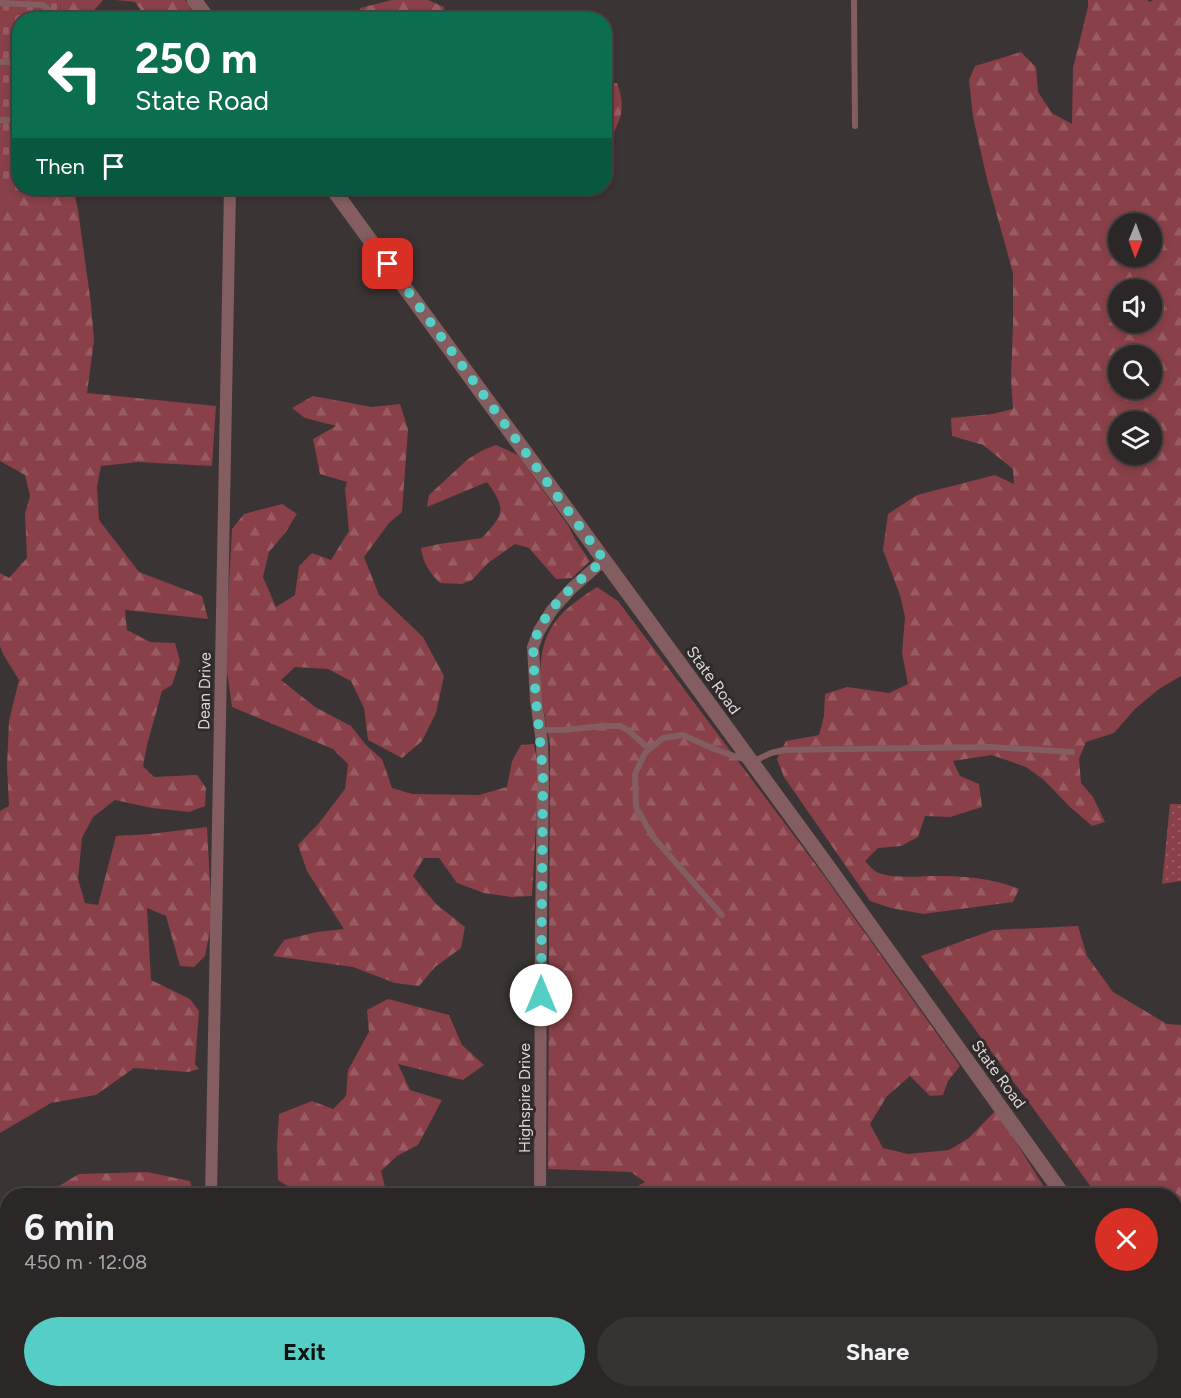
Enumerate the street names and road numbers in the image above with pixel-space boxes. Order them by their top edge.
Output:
street label: State Road [683,643,745,718]
street label: Dean Drive [194,652,215,730]
street label: State Road [968,1037,1030,1112]
street label: Highspire Drive [515,1043,534,1153]

